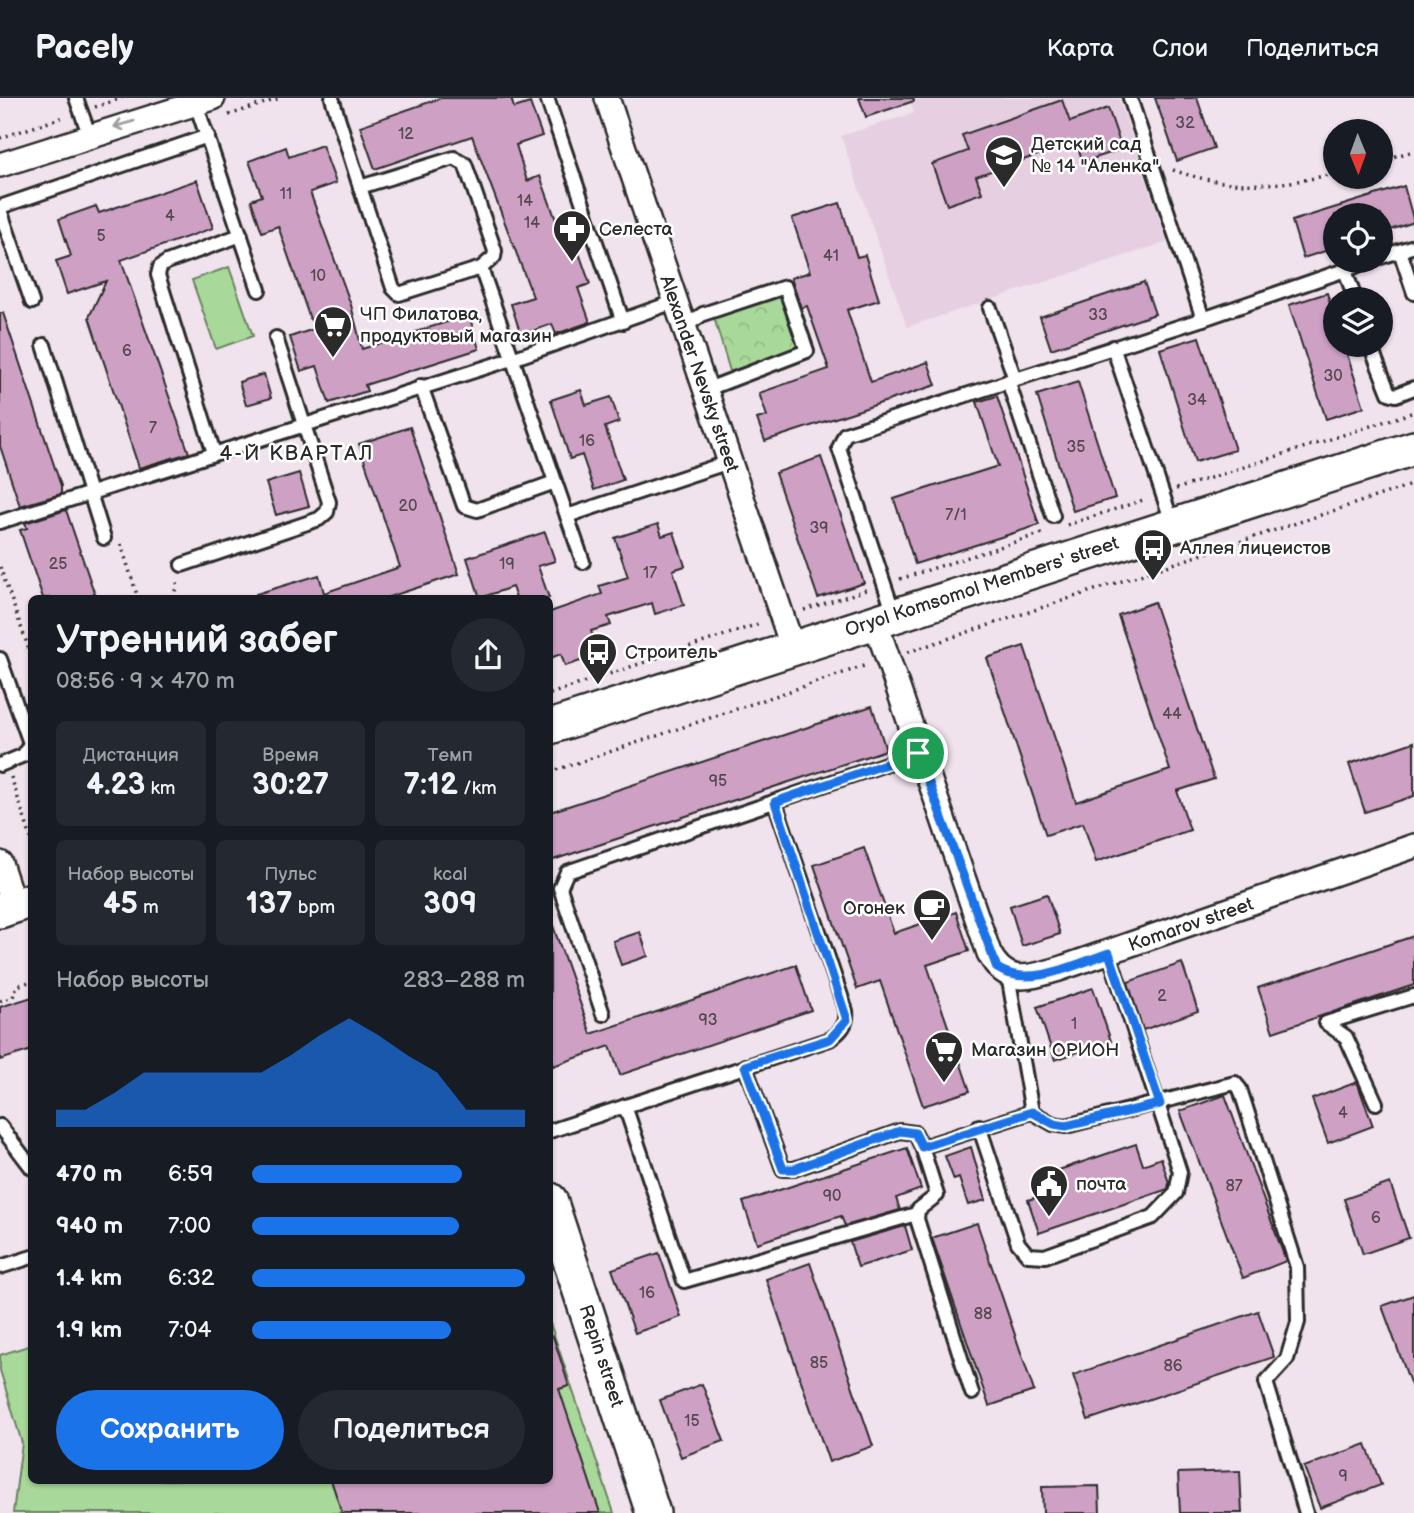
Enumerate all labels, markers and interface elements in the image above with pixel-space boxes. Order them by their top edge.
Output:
text: Pacely [35,28,134,68]
text: Карта [1047,34,1114,63]
text: Слои [1152,34,1208,63]
text: Поделиться [1246,34,1379,63]
house number: 32 [1175,114,1195,133]
one-way arrow [113,119,135,132]
north arrow [1323,119,1393,189]
map controls [1323,119,1393,357]
house number: 12 [398,125,414,144]
place label: Детский сад № 14 "Аленка" [1031,133,1159,178]
school or university icon: Детский сад № 14 "Аленка" [983,134,1025,189]
house number: 11 [280,185,292,204]
house number: 14 [517,192,533,211]
button: locate [1323,203,1393,273]
house number: 4 [165,207,175,226]
pharmacy icon: Селеста [551,208,593,263]
house number: 14 [524,214,540,233]
place label: Селеста [599,218,673,241]
house number: 5 [96,227,106,246]
house number: 41 [823,247,839,266]
house number: 10 [310,267,326,286]
street label: Alexander Nevsky street [654,272,744,476]
button: layers [1323,287,1393,357]
place label: ЧП Филатова, продуктовый магазин [360,303,552,348]
supermarket icon: ЧП Филатова, продуктовый магазин [312,304,354,359]
house number: 33 [1088,306,1108,325]
house number: 6 [122,342,132,361]
house number: 30 [1323,367,1343,386]
house number: 34 [1187,391,1207,410]
house number: 7 [149,419,157,438]
house number: 16 [579,432,595,451]
house number: 35 [1066,438,1086,457]
district label: 4-Й КВАРТАЛ [220,441,374,466]
house number: 20 [399,497,417,516]
house number: 7/1 [945,506,967,525]
house number: 39 [809,519,829,538]
bus stop icon: Аллея лицеистов [1132,527,1174,582]
street label: Oryol Komsomol Members' street [842,532,1122,642]
place label: Аллея лицеистов [1179,537,1331,560]
house number: 25 [49,555,67,574]
house number: 19 [499,555,515,574]
house number: 17 [643,564,657,583]
text: Утренний забег [56,618,338,663]
button: share [451,618,525,692]
bus stop icon: Строитель [577,631,619,686]
place label: Строитель [625,641,718,664]
text: 08:56 · 9 × 470 m [56,667,235,695]
house number: 44 [1162,705,1182,724]
pin [888,723,948,783]
icon: arrive [899,734,937,772]
text: Дистанция [83,744,179,767]
text: Время [262,744,319,767]
text: Темп [428,744,473,767]
text: 4.23 [86,767,145,803]
text: 30:27 [252,767,329,803]
text: 7:12 [404,767,458,803]
house number: 95 [709,772,727,791]
text: km [145,777,175,800]
text: /km [458,777,497,800]
text: Набор высоты [68,863,194,886]
text: Пульс [264,863,317,886]
text: kcal [433,863,467,886]
text: 45 [103,886,138,922]
text: 137 [246,886,293,922]
text: 309 [423,886,477,922]
cafe icon: Огонек [911,887,953,942]
street label: Komarov street [1125,893,1257,957]
text: m [138,896,159,919]
text: bpm [293,896,335,919]
place label: Огонек [843,897,905,920]
text: Набор высоты [56,966,209,994]
text: 283–288 m [403,966,525,994]
house number: 2 [1157,987,1167,1006]
house number: 93 [698,1011,718,1030]
house number: 1 [1071,1015,1077,1034]
supermarket icon: Магазин ОРИОН [923,1029,965,1084]
place label: Магазин ОРИОН [971,1039,1119,1062]
house number: 4 [1338,1104,1348,1123]
text: 470 m [56,1160,122,1188]
text: 6:59 [168,1160,213,1188]
public building icon: почта [1028,1163,1070,1218]
place label: почта [1076,1173,1126,1196]
house number: 87 [1225,1177,1243,1196]
house number: 90 [823,1187,841,1206]
house number: 6 [1371,1209,1381,1228]
text: 940 m [56,1212,123,1240]
text: 7:00 [168,1212,211,1240]
text: 1.4 km [56,1264,122,1292]
text: 6:32 [168,1264,214,1292]
house number: 16 [639,1284,655,1303]
street label: Repin street [574,1302,628,1410]
house number: 88 [974,1305,992,1324]
text: 1.9 km [56,1316,122,1344]
text: 7:04 [168,1316,212,1344]
house number: 85 [810,1354,828,1373]
house number: 86 [1163,1357,1183,1376]
button: Сохранить [56,1390,284,1470]
button: Поделиться [298,1390,525,1470]
house number: 15 [684,1412,700,1431]
house number: 9 [1338,1467,1348,1486]

